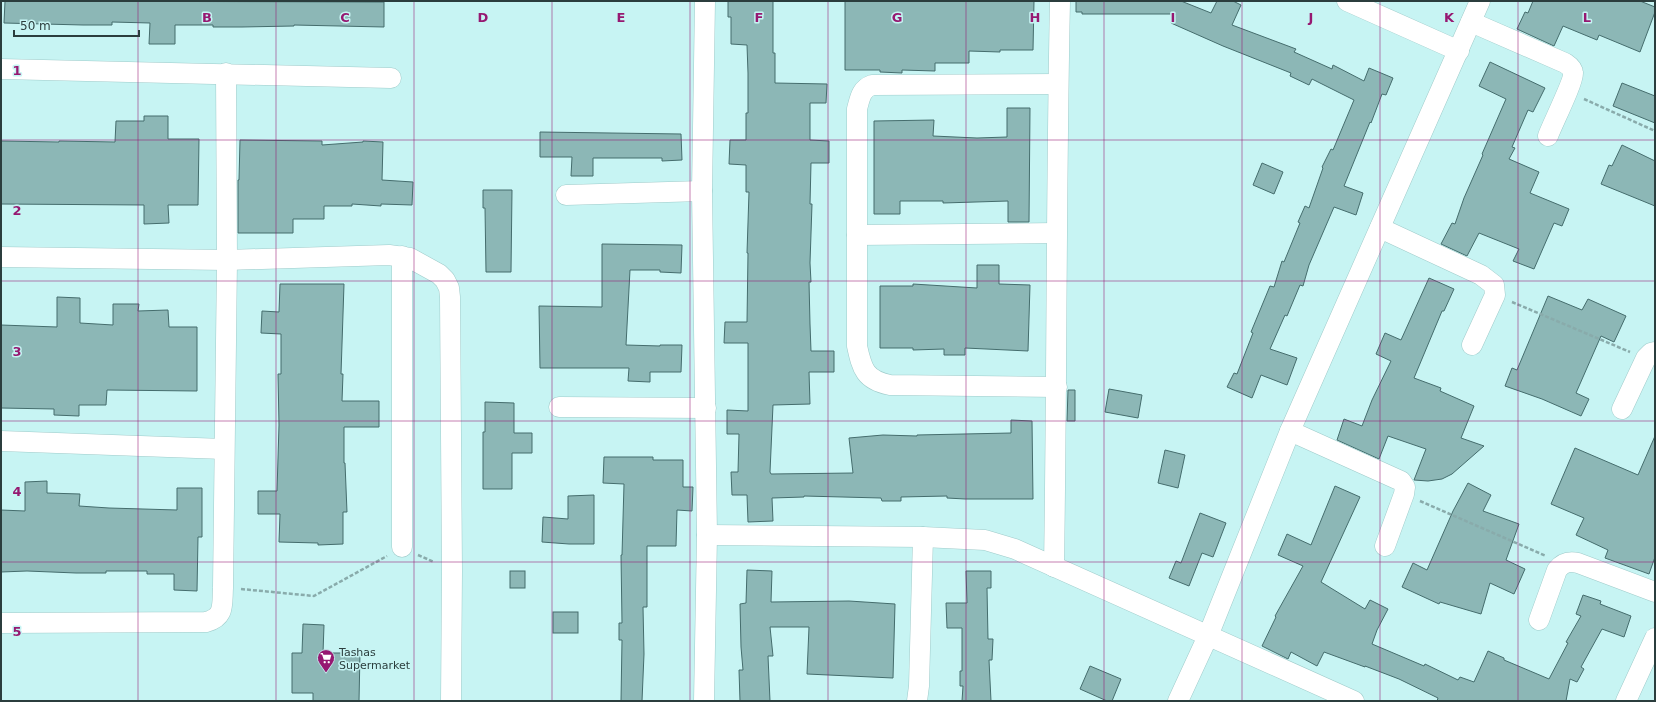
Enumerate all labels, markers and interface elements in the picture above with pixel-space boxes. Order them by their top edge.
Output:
text: B [202,10,212,25]
text: C [340,10,350,25]
text: D [478,10,489,25]
text: E [617,10,625,25]
text: F [755,10,763,25]
text: G [892,10,902,25]
text: H [1030,10,1040,25]
text: I [1171,10,1175,25]
text: J [1308,10,1313,25]
text: K [1444,10,1455,25]
text: L [1583,10,1591,25]
scale bar [14,12,139,38]
text: 50 m [20,19,51,33]
text: 1 [12,63,22,78]
text: 2 [12,203,22,218]
text: 3 [12,344,22,359]
text: 4 [12,484,22,499]
text: 5 [12,624,22,639]
place label: Tashas Supermarket [338,646,411,672]
supermarket icon: Tashas Supermarket [316,648,336,673]

